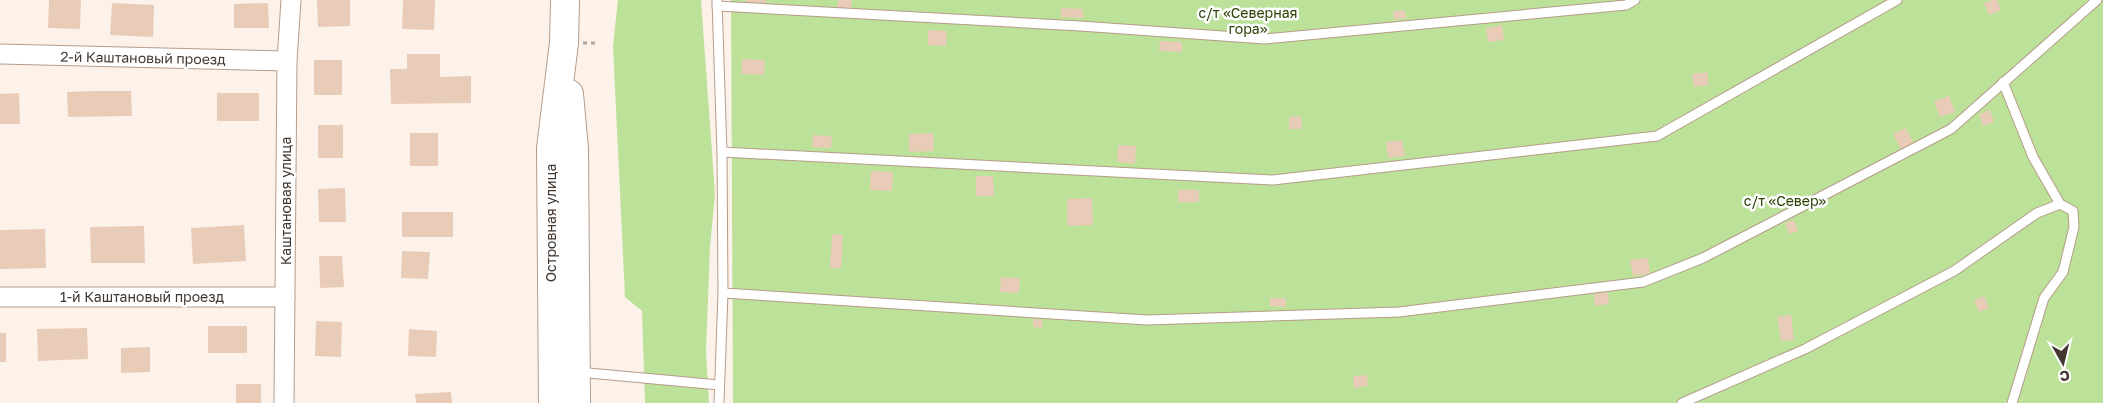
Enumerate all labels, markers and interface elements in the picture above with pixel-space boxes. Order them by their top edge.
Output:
park label: с/т «Северная гора» [1198,4,1298,37]
street label: 2-й Каштановый проезд [60,48,226,67]
street label: Каштановая улица [277,137,294,265]
street label: Островная улица [542,164,559,282]
park label: с/т «Север» [1744,192,1826,209]
street label: 1-й Каштановый проезд [60,288,225,305]
north arrow [2038,338,2088,388]
text: С [2059,367,2071,385]

